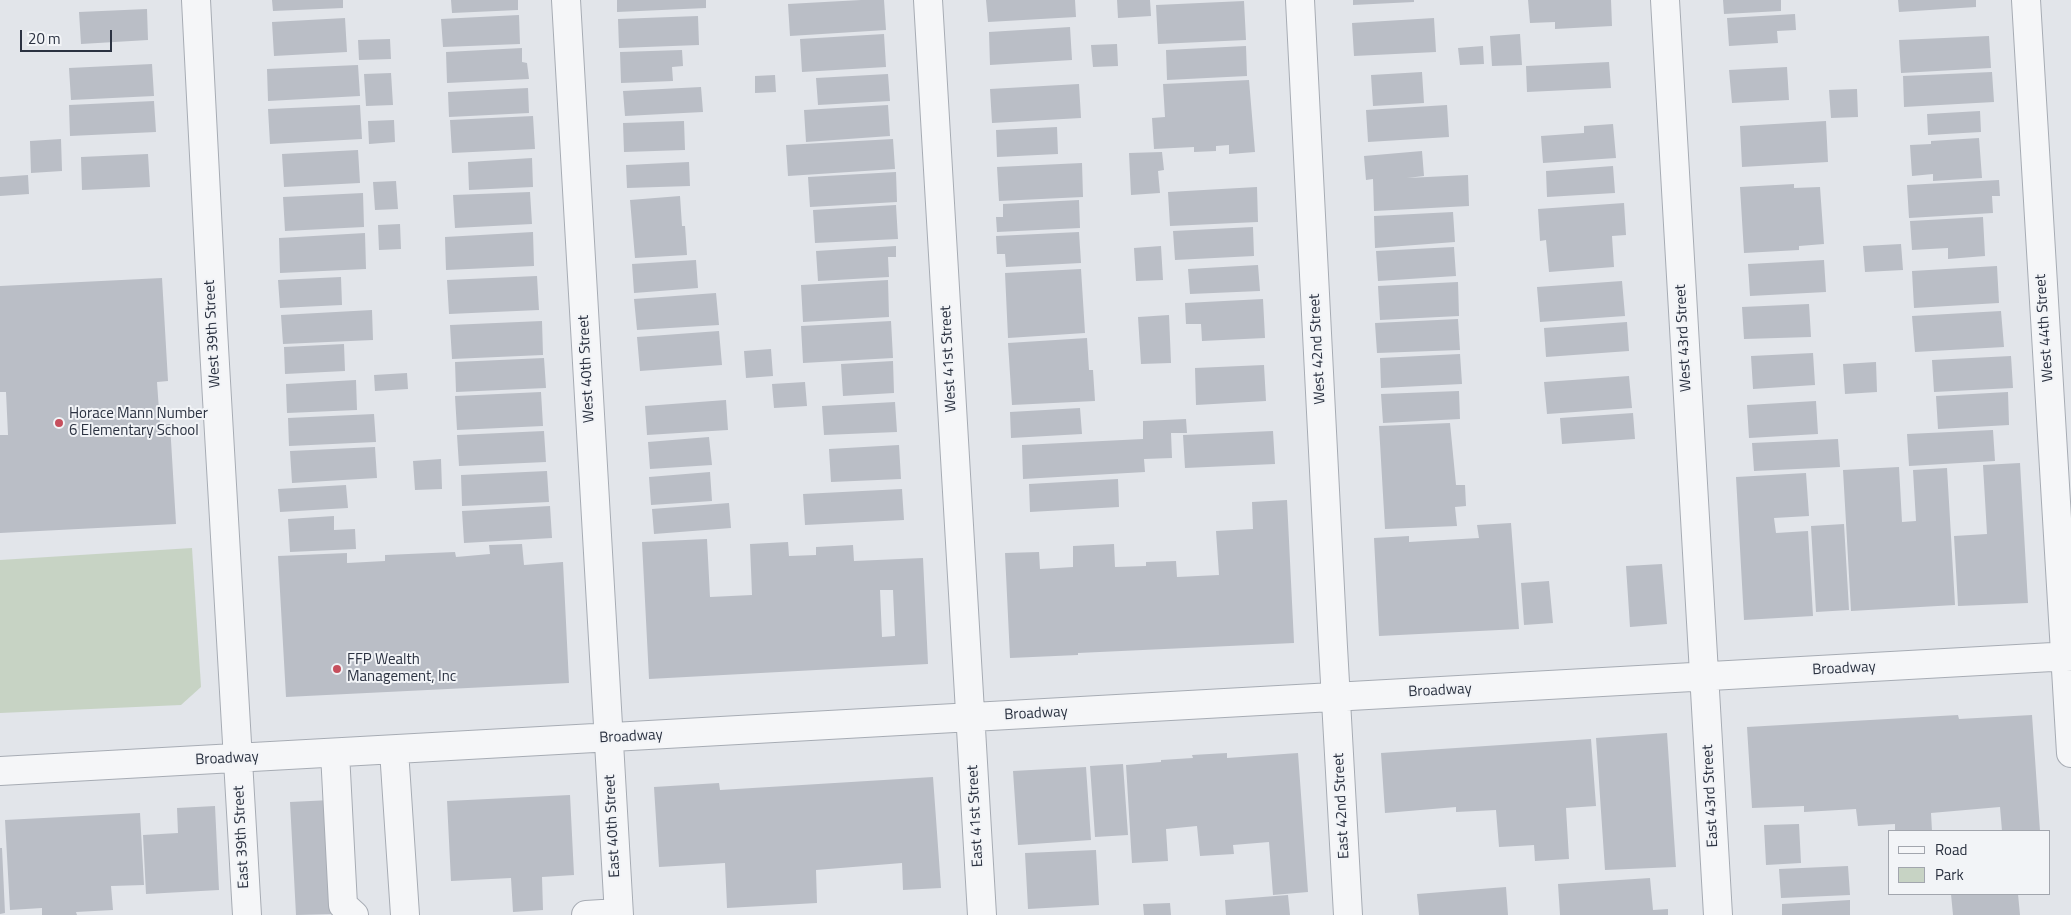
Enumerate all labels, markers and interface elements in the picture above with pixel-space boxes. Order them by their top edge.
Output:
scale bar [22,20,115,52]
text: 20 m [28,27,61,50]
street label: West 44th Street [2032,273,2058,383]
street label: West 39th Street [201,280,225,388]
street label: West 43rd Street [1672,284,1696,392]
street label: West 42nd Street [1306,293,1330,405]
street label: West 41st Street [937,305,961,413]
street label: West 40th Street [575,315,599,423]
place label: Horace Mann Number 6 Elementary School [69,405,208,440]
marker: Horace Mann Number 6 Elementary School [53,417,65,429]
place label: FFP Wealth Management, Inc [347,651,456,686]
street label: Broadway [1812,658,1876,680]
marker: FFP Wealth Management, Inc [331,663,343,675]
street label: Broadway [1408,680,1472,702]
street label: Broadway [1004,703,1068,725]
street label: Broadway [599,726,663,748]
street label: East 43rd Street [1699,744,1723,848]
street label: Broadway [195,748,259,770]
street label: East 42nd Street [1330,753,1354,859]
street label: East 41st Street [964,764,988,868]
street label: East 40th Street [601,774,625,878]
street label: East 39th Street [230,785,254,889]
legend [1888,830,2051,895]
text: Road [1935,838,1967,861]
text: Park [1935,863,1964,886]

